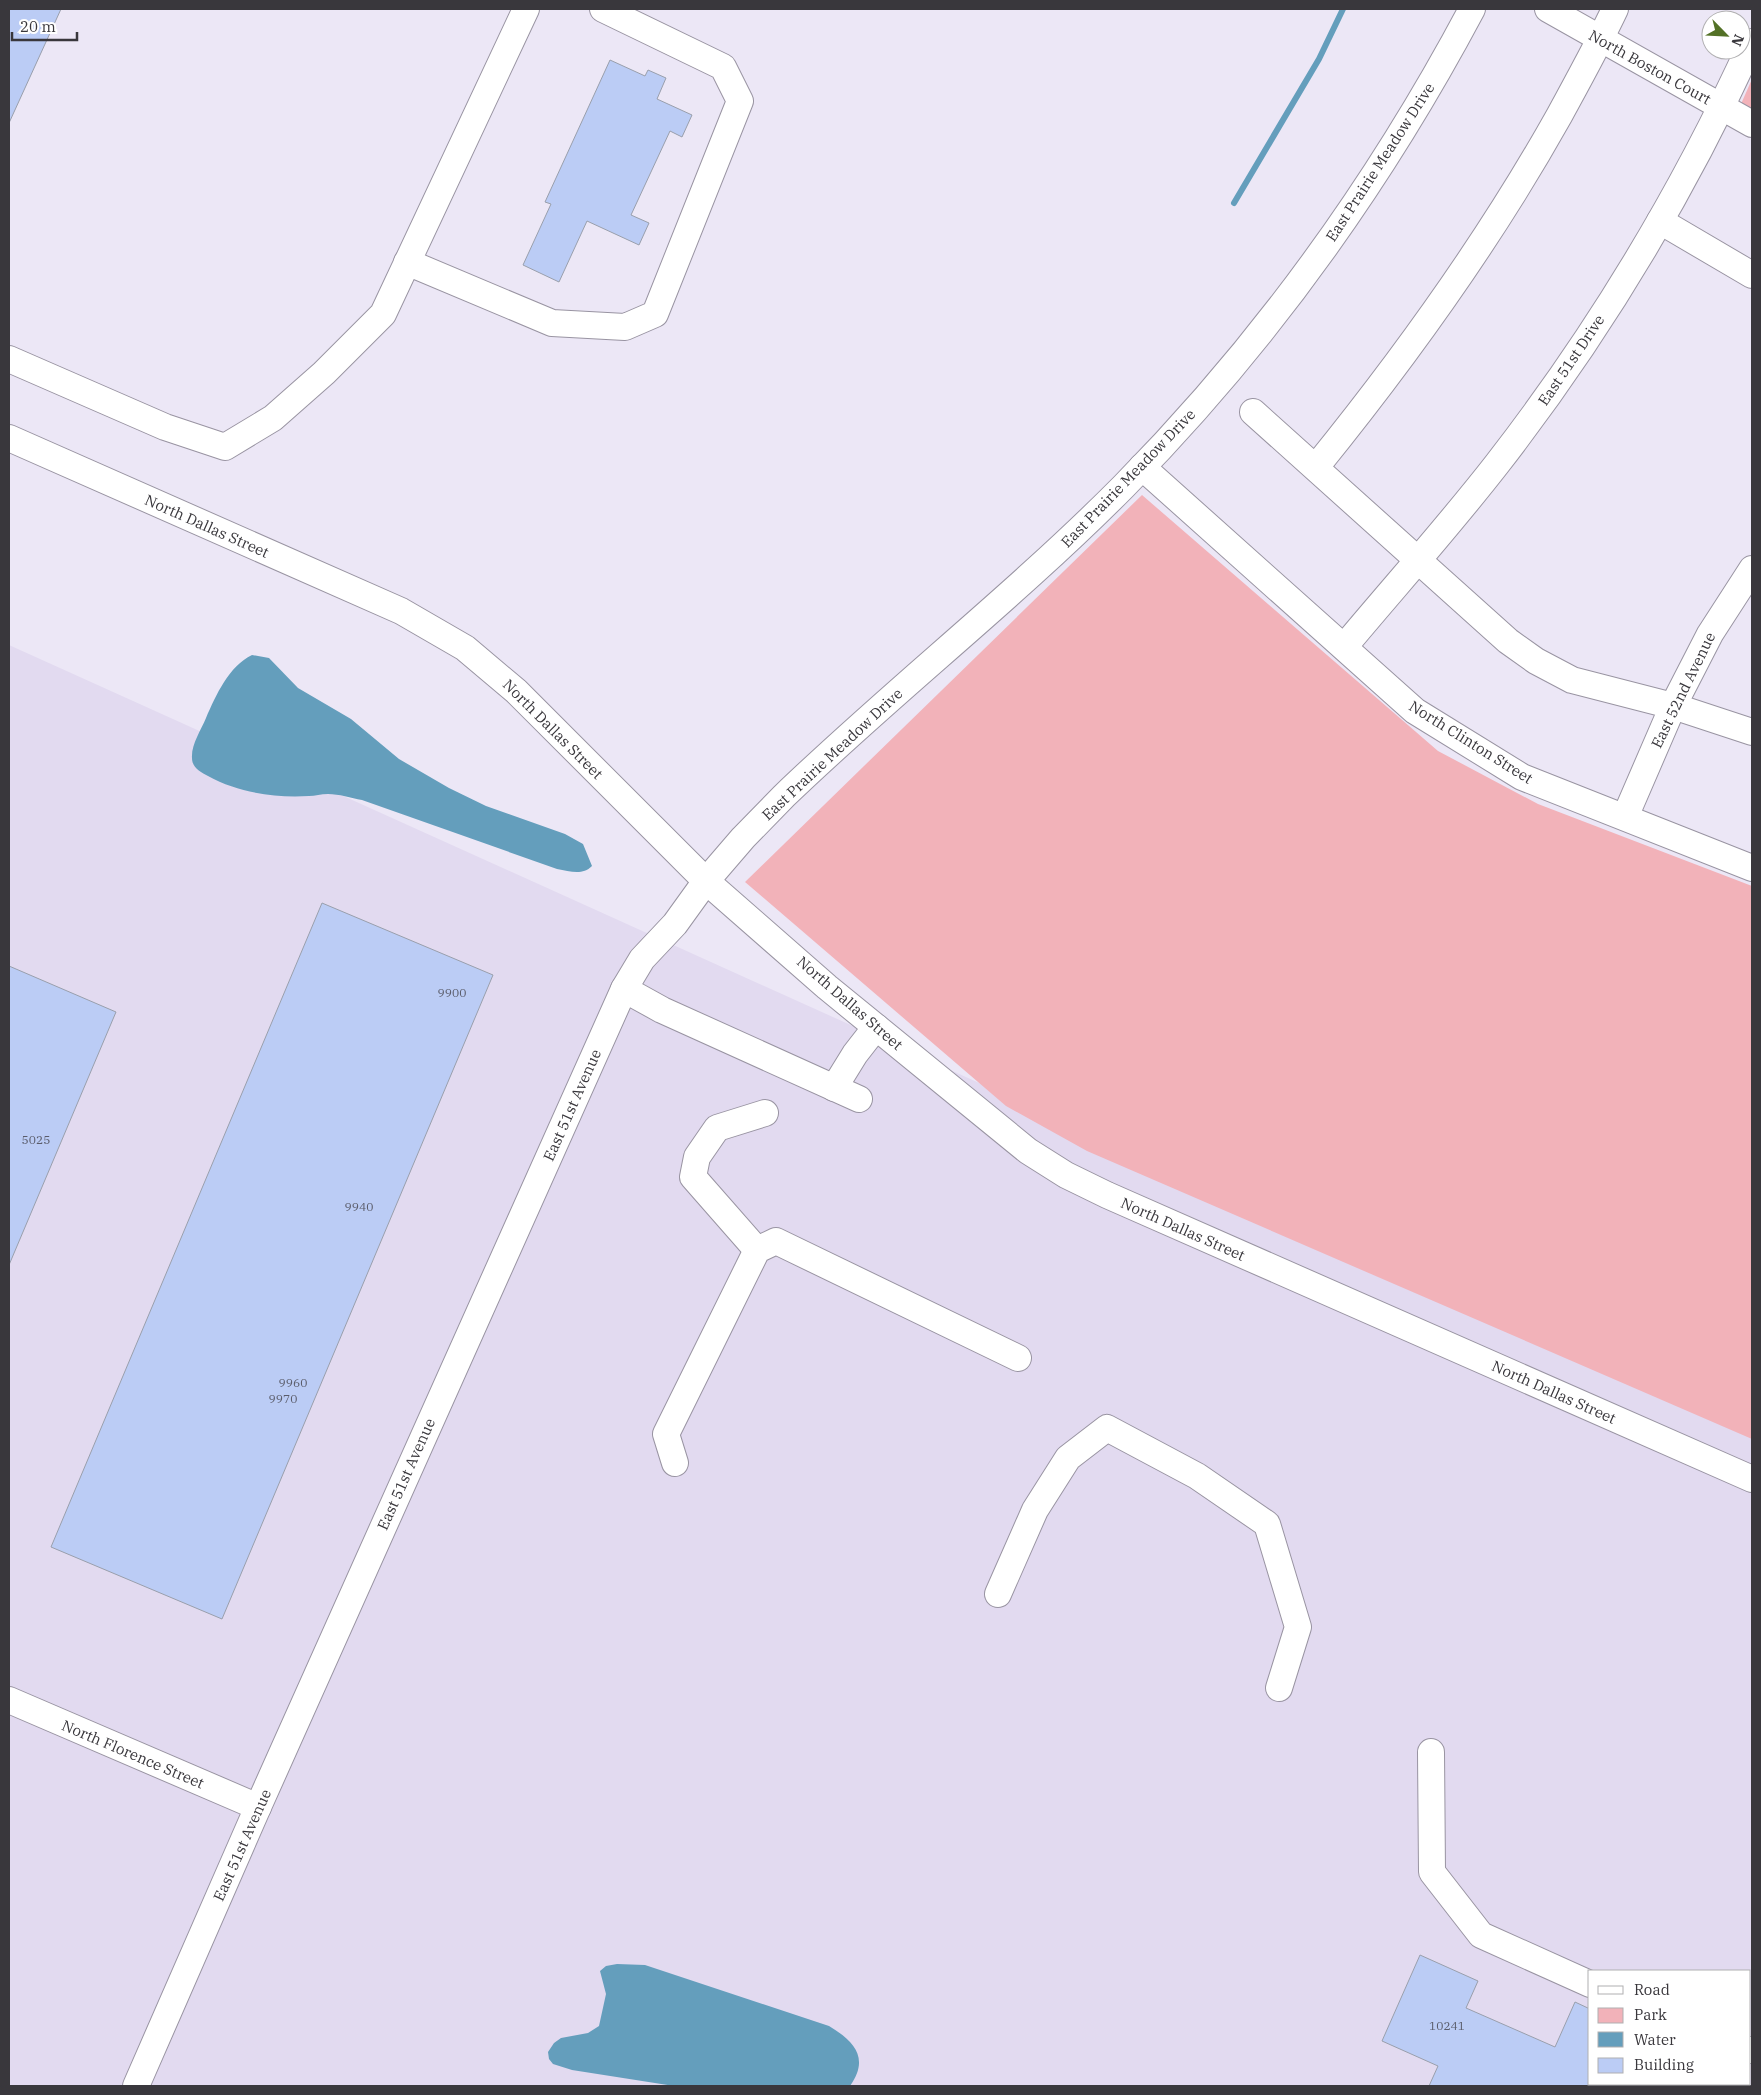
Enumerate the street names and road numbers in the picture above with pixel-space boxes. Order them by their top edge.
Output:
street label: North Boston Court [1586,25,1714,109]
street label: East Prairie Meadow Drive [1322,79,1438,245]
street label: East 51st Drive [1534,311,1608,409]
street label: East Prairie Meadow Drive [1057,405,1199,551]
street label: North Dallas Street [142,490,272,562]
street label: East 52nd Avenue [1647,629,1719,751]
street label: North Dallas Street [499,675,607,783]
street label: East Prairie Meadow Drive [758,684,906,824]
street label: North Clinton Street [1406,696,1536,788]
street label: North Dallas Street [793,952,907,1054]
street label: East 51st Avenue [539,1046,605,1164]
street label: North Dallas Street [1118,1193,1248,1265]
street label: North Dallas Street [1489,1356,1619,1428]
street label: East 51st Avenue [373,1415,439,1533]
street label: North Florence Street [59,1715,207,1793]
street label: East 51st Avenue [209,1786,275,1904]

